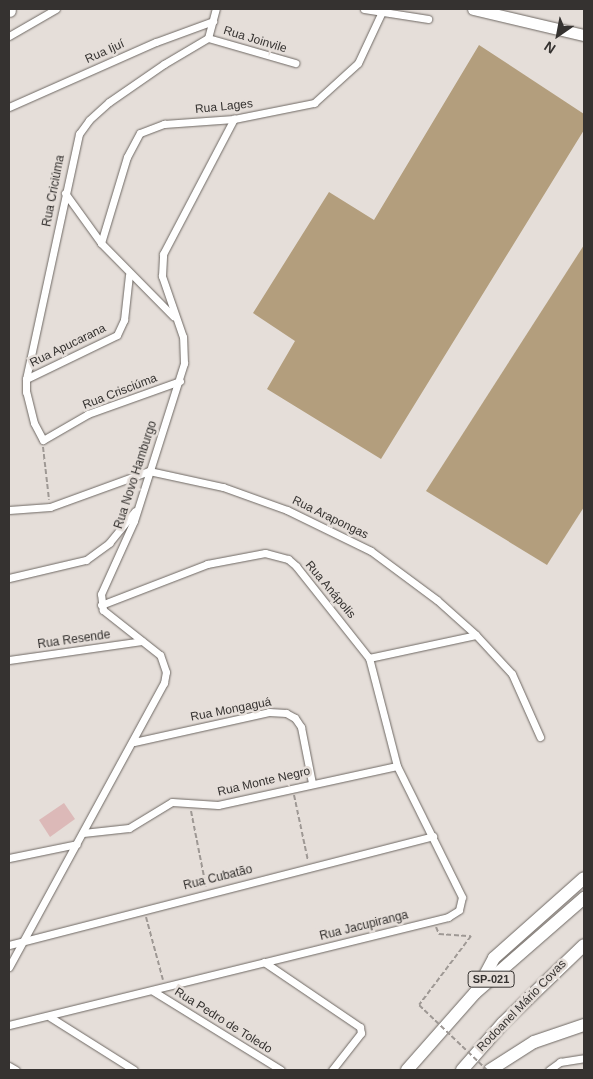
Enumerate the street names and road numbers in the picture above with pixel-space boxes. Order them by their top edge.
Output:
street label: Rua Joinvile [222,24,288,56]
street label: Rua Ijuí [83,37,127,67]
street label: Rua Lages [194,97,254,117]
street label: Rua Criciúma [40,154,68,228]
street label: Rua Apucarana [27,321,109,371]
street label: Rua Crisciúma [81,371,159,413]
street label: Rua Novo Hamburgo [112,419,160,531]
street label: Rua Arapongas [289,493,371,543]
street label: Rua Anápolis [302,558,358,622]
street label: Rua Resende [37,628,111,652]
street label: Rua Mongaguá [189,695,273,725]
street label: Rua Monte Negro [216,764,312,800]
street label: Rua Cubatão [182,862,254,894]
street label: Rua Jacupiranga [318,908,410,944]
street label: Rodoanel Mário Covas [474,957,570,1055]
road number: SP-021 [467,971,515,988]
street label: Rua Pedro de Toledo [171,985,275,1057]

